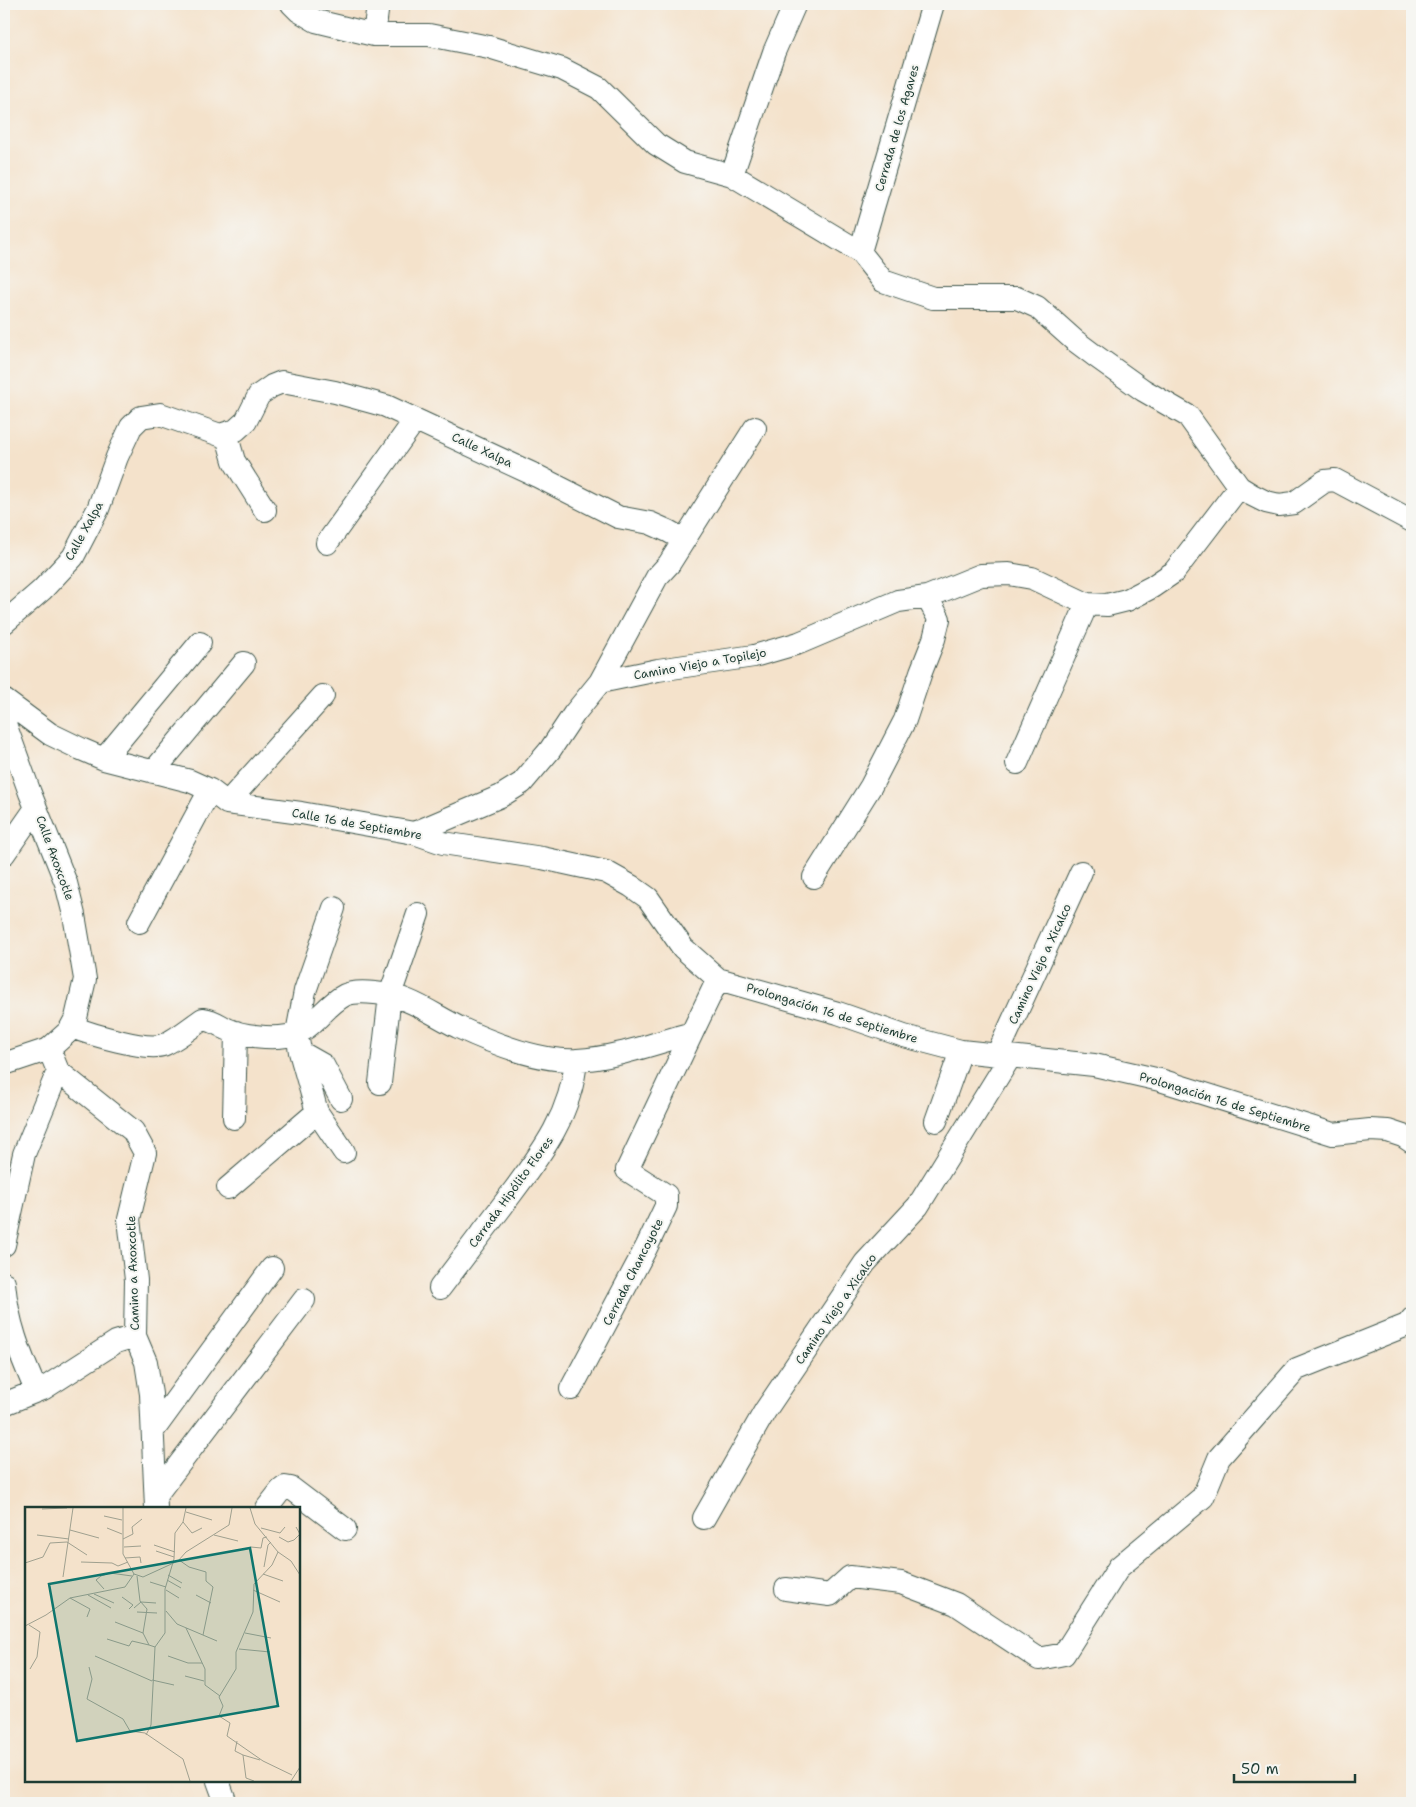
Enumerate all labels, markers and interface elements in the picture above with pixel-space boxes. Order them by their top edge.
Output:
street label: Cerrada de los Agaves [871,63,923,193]
street label: Calle Xalpa [449,429,515,471]
street label: Calle Xalpa [61,498,107,563]
street label: Camino Viejo a Topilejo [632,644,768,684]
street label: Calle 16 de Septiembre [291,805,424,843]
street label: Calle Axoxcotle [32,813,78,903]
street label: Camino Viejo a Xicalco [1005,901,1075,1027]
street label: Prolongación 16 de Septiembre [744,979,920,1047]
street label: Prolongación 16 de Septiembre [1137,1068,1313,1136]
street label: Cerrada Hipólito Flores [465,1133,557,1251]
street label: Camino a Axoxcotle [123,1215,143,1331]
street label: Cerrada Chancoyote [599,1215,667,1328]
street label: Camino Viejo a Xicalco [792,1251,880,1367]
inset map [25,1507,300,1782]
scale bar [1234,1752,1355,1784]
text: 50 m [1241,1759,1279,1779]

